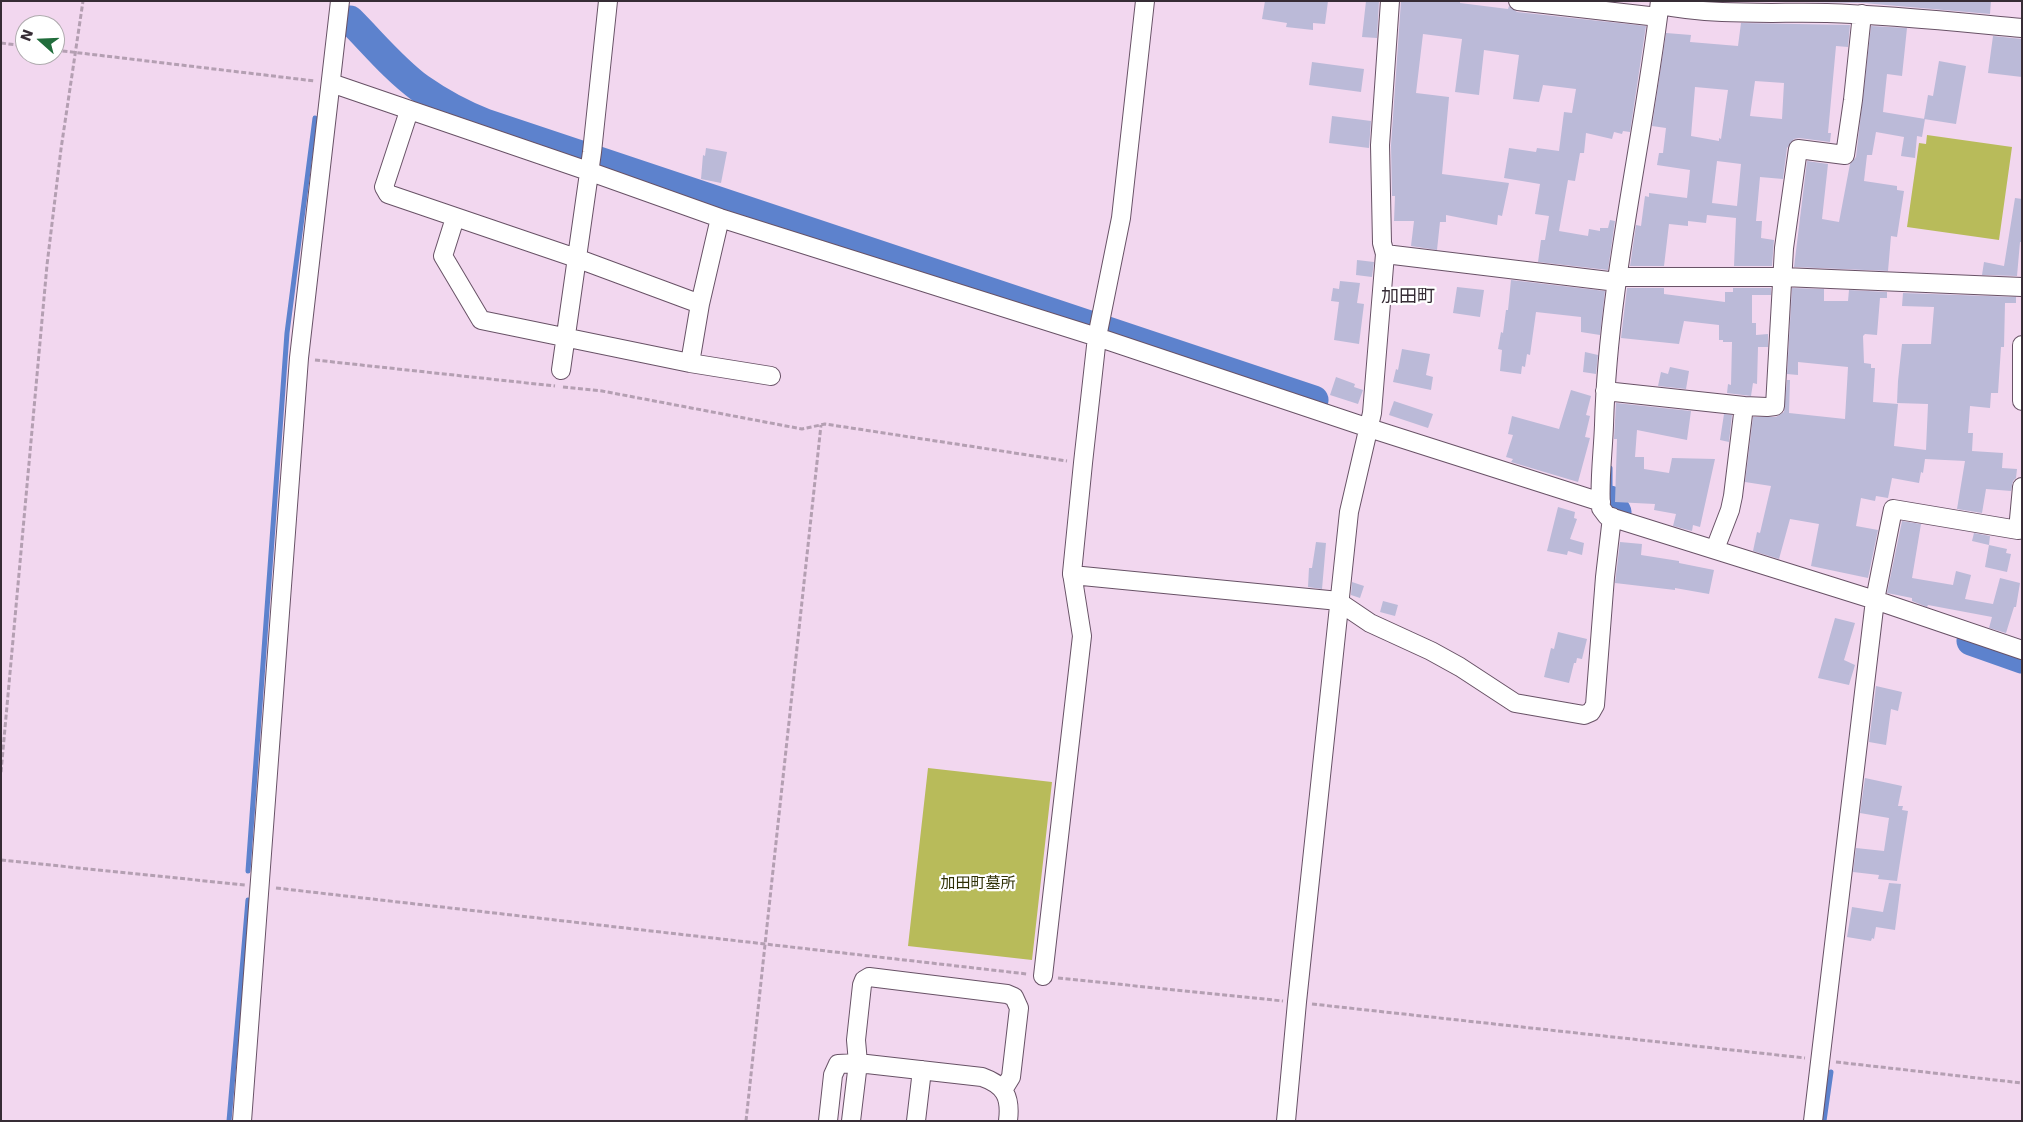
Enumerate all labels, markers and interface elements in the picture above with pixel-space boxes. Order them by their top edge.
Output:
north arrow [15,15,65,65]
text: N [17,27,36,43]
district label: 加田町 [1381,286,1435,308]
park label: 加田町墓所 [941,875,1015,893]

